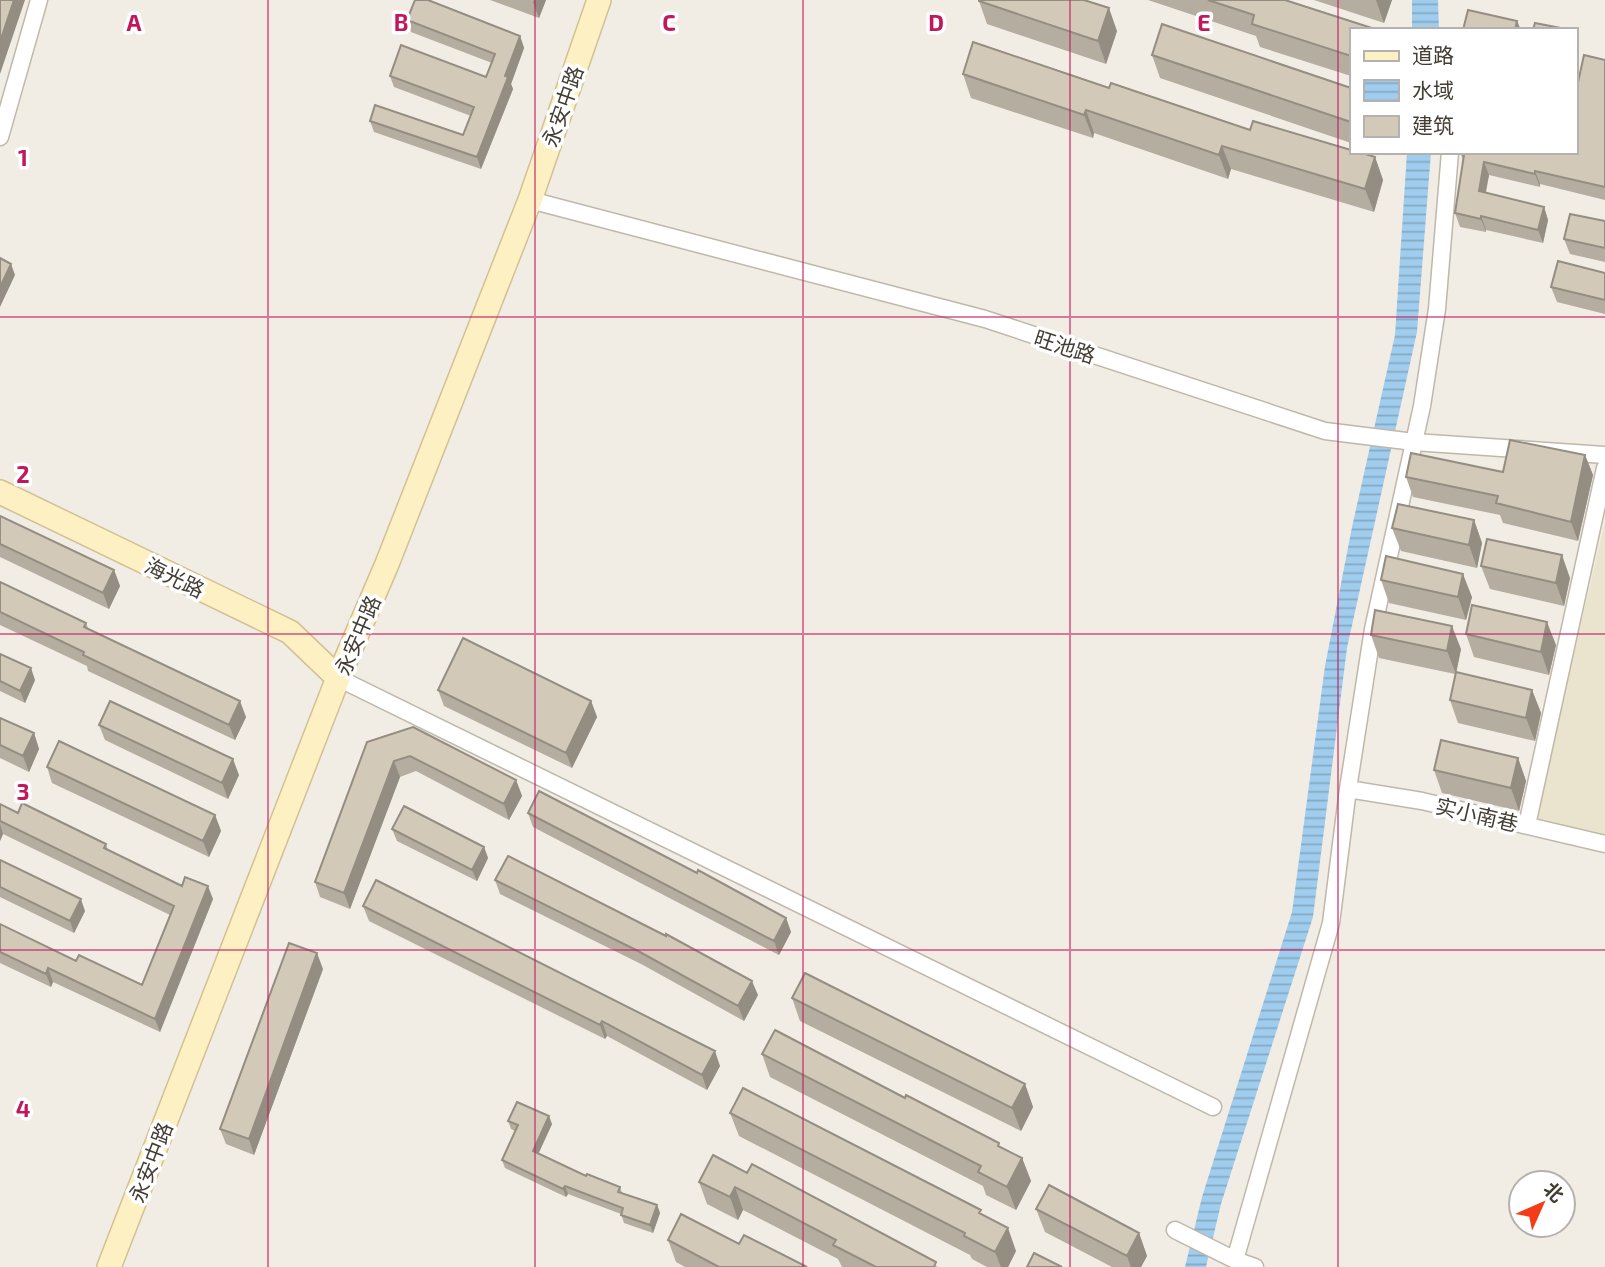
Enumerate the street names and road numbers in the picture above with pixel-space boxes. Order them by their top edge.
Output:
street label: 永安中路 [537,62,587,150]
street label: 旺池路 [1031,324,1099,368]
street label: 海光路 [141,552,209,602]
street label: 永安中路 [329,591,385,679]
street label: 实小南巷 [1433,792,1521,836]
street label: 永安中路 [123,1118,177,1206]

